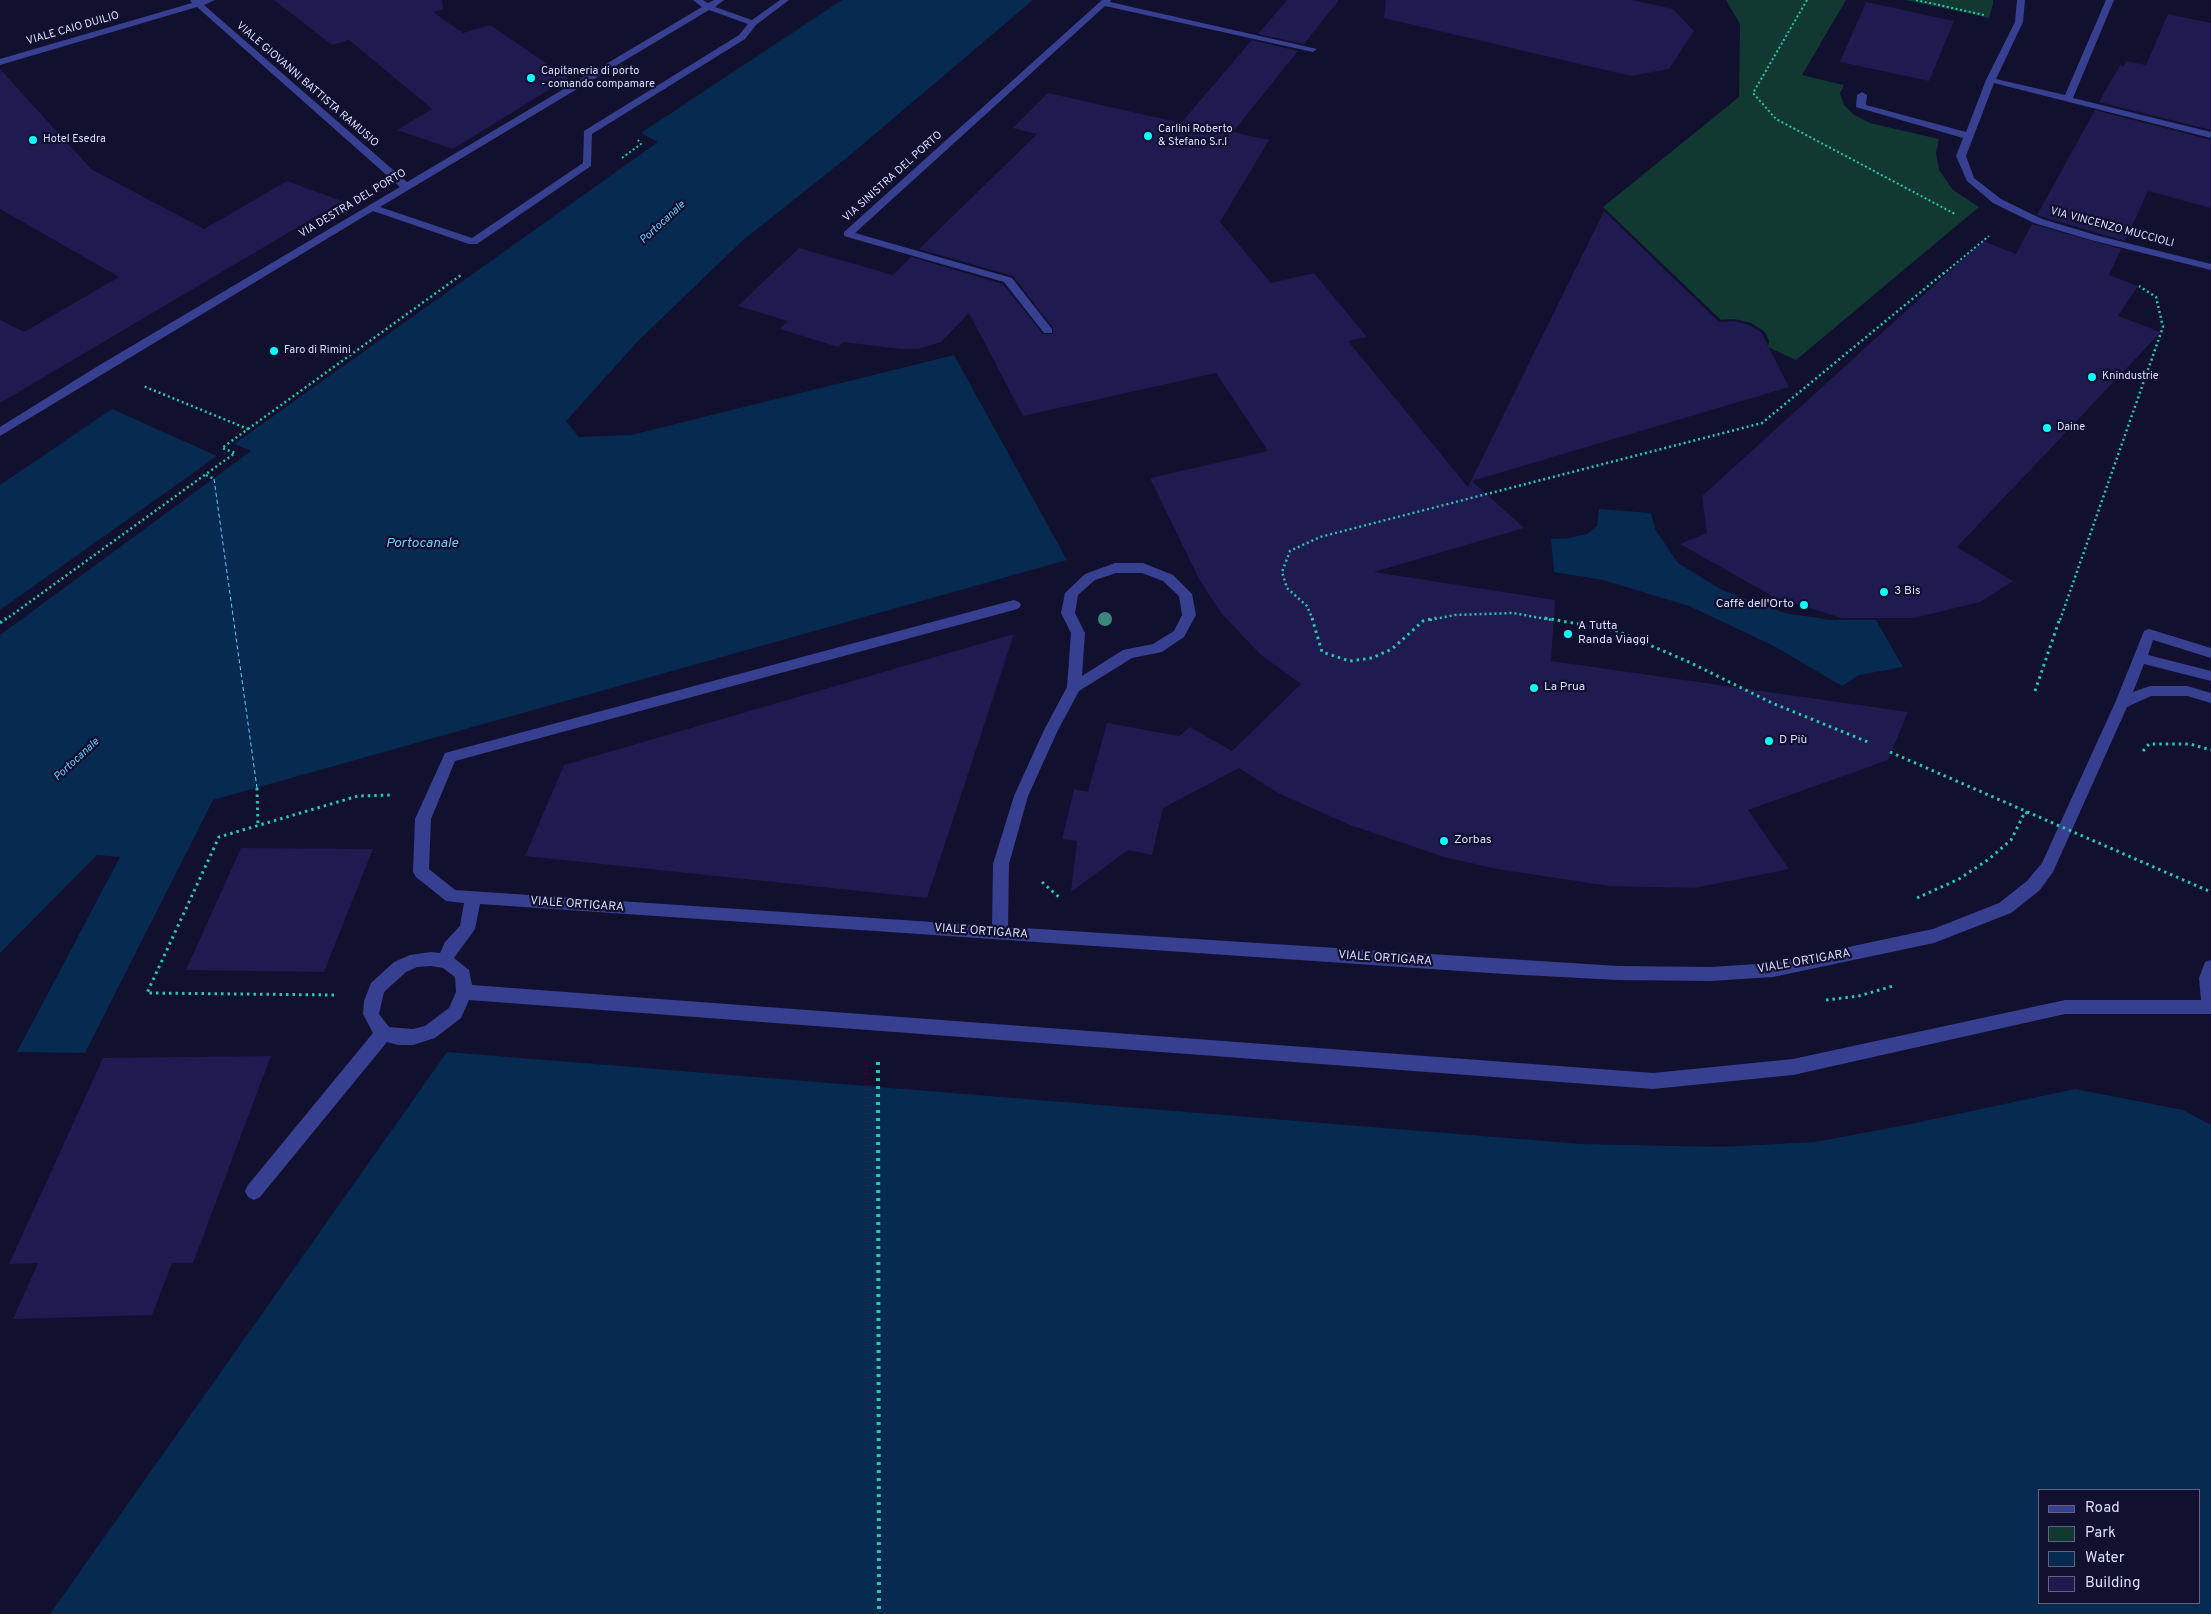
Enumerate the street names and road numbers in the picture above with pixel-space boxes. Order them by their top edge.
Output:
street label: VIALE CAIO DUILIO [25,9,121,49]
street label: VIALE GIOVANNI BATTISTA RAMUSIO [233,20,381,150]
street label: VIA SINISTRA DEL PORTO [841,129,945,225]
street label: VIA DESTRA DEL PORTO [297,167,409,241]
street label: VIA VINCENZO MUCCIOLI [2049,205,2175,251]
street label: VIALE ORTIGARA [530,895,624,915]
street label: VIALE ORTIGARA [934,922,1028,942]
street label: VIALE ORTIGARA [1756,947,1852,977]
street label: VIALE ORTIGARA [1338,949,1432,969]

